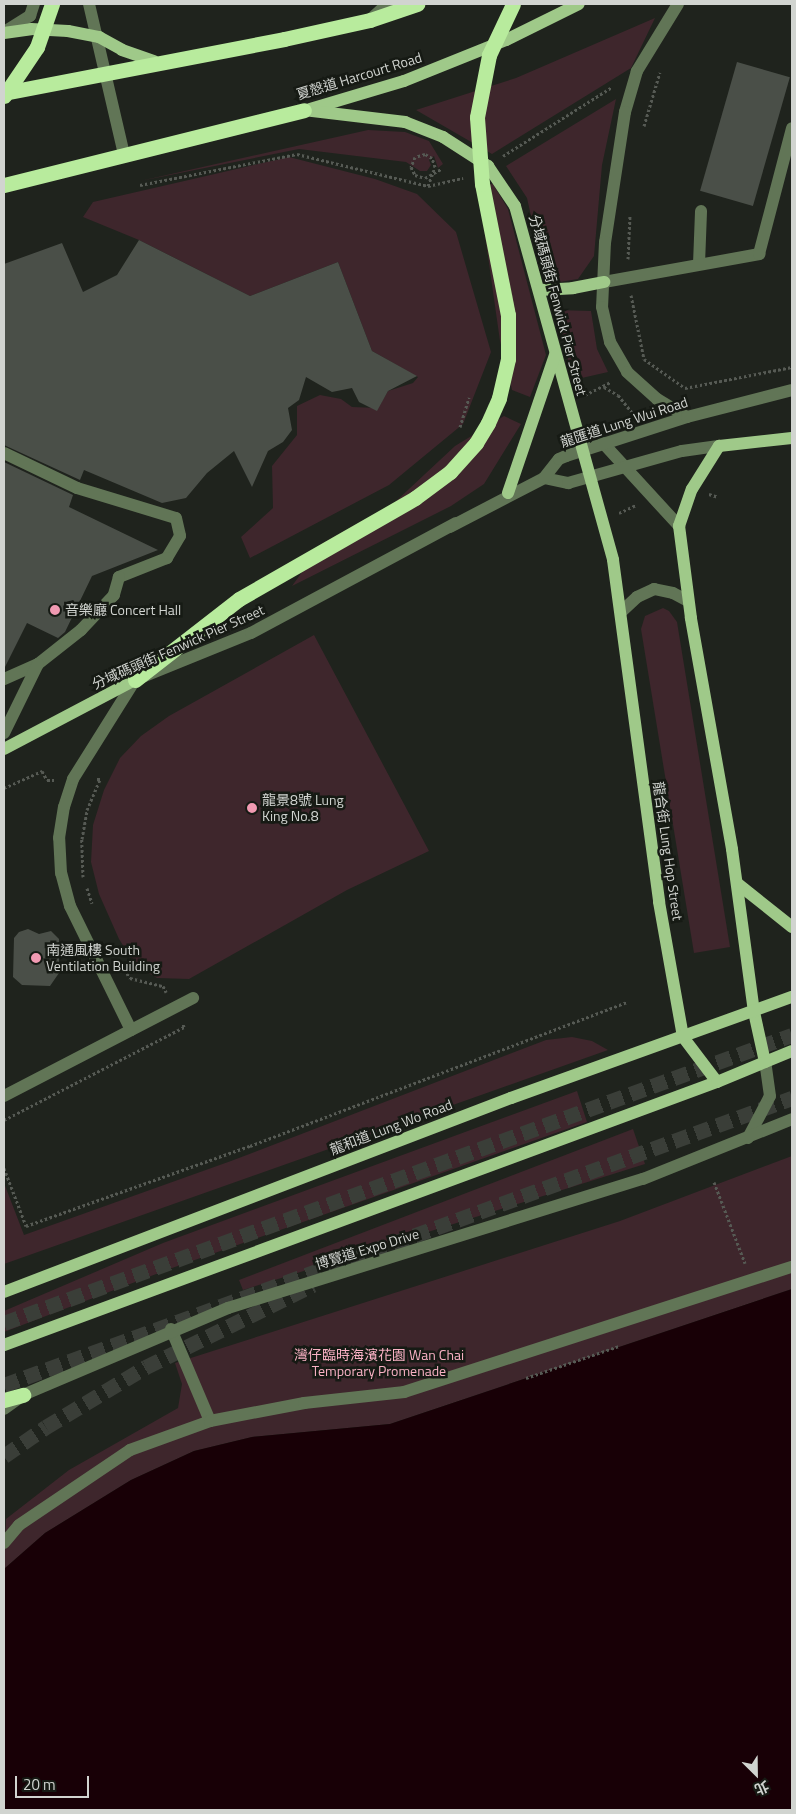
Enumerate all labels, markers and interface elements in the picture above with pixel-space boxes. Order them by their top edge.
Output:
street label: 夏慤道 Harcourt Road [294,49,424,103]
street label: 分域碼頭街 Fenwick Pier Street [526,213,590,397]
street label: 龍匯道 Lung Wui Road [558,393,690,451]
street label: 分域碼頭街 Fenwick Pier Street [89,601,267,693]
place label: 音樂廳 Concert Hall [65,602,181,618]
marker: 音樂廳 Concert Hall [49,604,61,616]
street label: 龍合街 Lung Hop Street [650,780,686,922]
place label: 龍景8號 Lung King No.8 [262,792,344,824]
marker: 龍景8號 Lung King No.8 [246,802,258,814]
place label: 南通風樓 South Ventilation Building [46,942,160,974]
marker: 南通風樓 South Ventilation Building [30,952,42,964]
street label: 龍和道 Lung Wo Road [327,1096,455,1158]
street label: 博覽道 Expo Drive [313,1225,421,1273]
park label: 灣仔臨時海濱花園 Wan Chai Temporary Promenade [294,1347,464,1380]
north arrow [731,1749,781,1799]
scale bar [18,1766,91,1798]
text: 20 m [23,1773,56,1796]
text: 北 [752,1776,773,1801]

